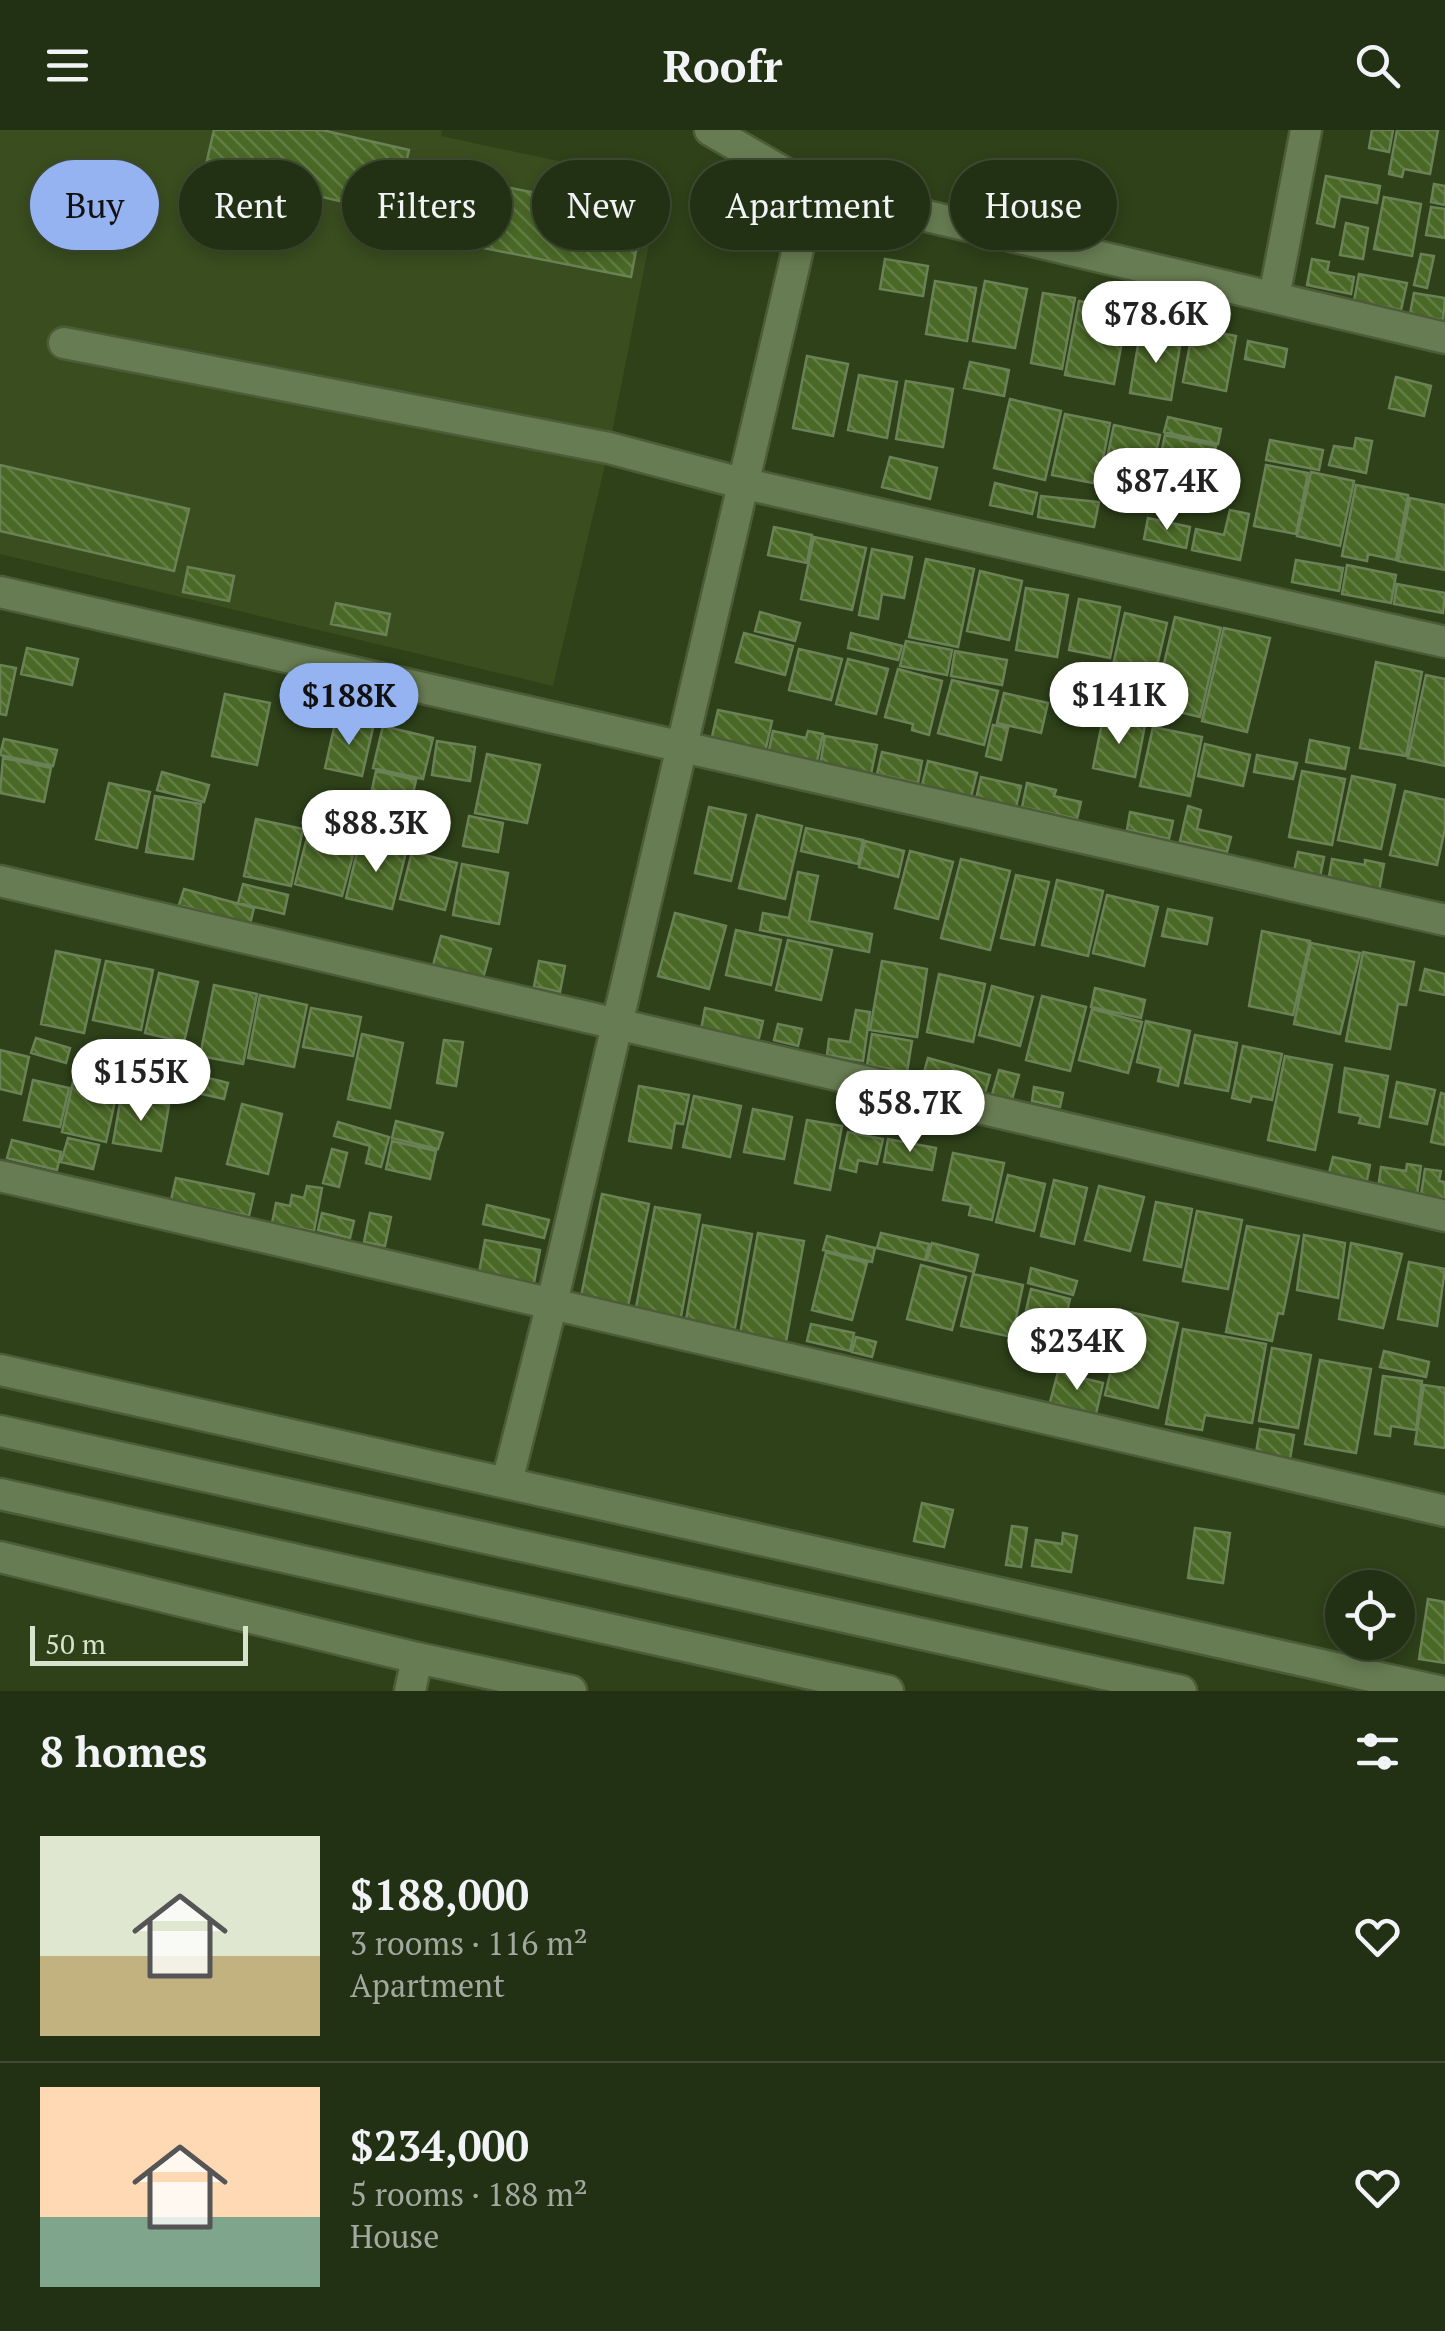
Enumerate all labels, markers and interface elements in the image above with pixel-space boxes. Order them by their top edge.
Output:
text: Roofr [663,35,782,95]
icon: menu [40,38,95,93]
icon: search [1350,38,1405,93]
chip: Buy [30,160,159,250]
chip: Rent [179,160,322,250]
chip: Filters [342,160,512,250]
chip: New [532,160,670,250]
chip: Apartment [690,160,930,250]
chip: House [950,160,1117,250]
pin: $78.6K [1075,281,1237,366]
text: $78.6K [1104,292,1208,334]
pin: $87.4K [1086,448,1248,533]
text: $87.4K [1116,459,1218,501]
pin: $141K [1049,662,1189,747]
pin: $188K [279,663,419,748]
text: $141K [1071,673,1167,715]
text: $188K [301,674,397,716]
pin: $88.3K [295,790,457,875]
text: $88.3K [324,801,428,843]
pin: $155K [71,1039,211,1124]
text: $155K [93,1050,189,1092]
pin: $58.7K [829,1070,991,1155]
text: $58.7K [858,1081,962,1123]
pin: $234K [1007,1308,1147,1393]
text: $234K [1029,1319,1125,1361]
map controls [1325,1570,1415,1660]
button: locate [1325,1570,1415,1660]
scale bar [30,1621,248,1666]
text: 50 m [45,1625,106,1662]
text: 8 homes [40,1723,207,1779]
icon: filters [1350,1724,1405,1779]
text: $188,000 [350,1866,529,1922]
icon: home [120,1876,240,1996]
icon: heart [1350,1909,1405,1964]
text: 3 rooms · 116 m² [350,1922,588,1964]
text: Apartment [350,1964,505,2006]
text: $234,000 [350,2117,529,2173]
icon: home [120,2127,240,2247]
icon: heart [1350,2160,1405,2215]
text: 5 rooms · 188 m² [350,2173,588,2215]
text: House [350,2215,439,2257]

